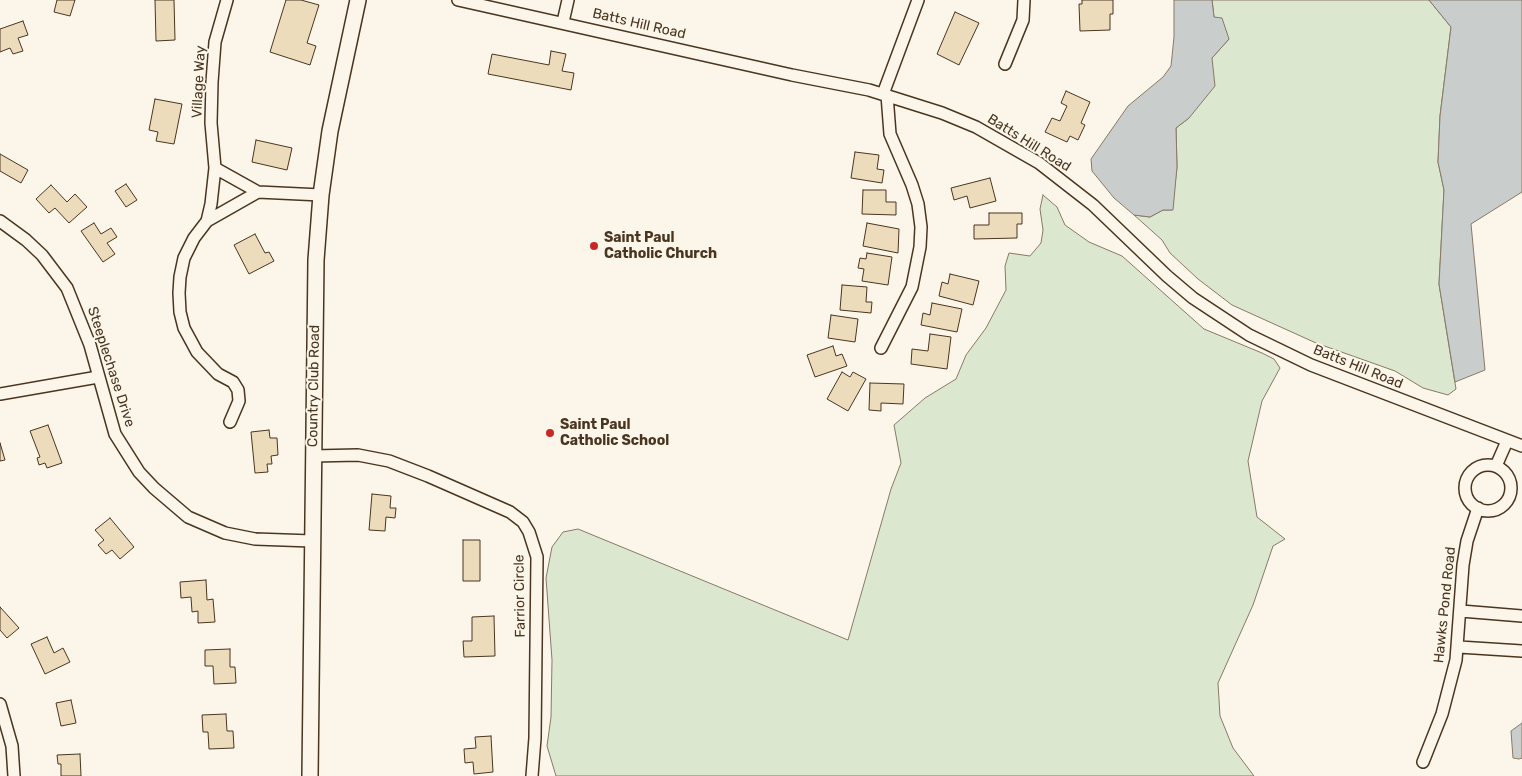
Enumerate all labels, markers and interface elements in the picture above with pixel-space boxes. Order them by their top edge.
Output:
street label: Batts Hill Road [591,5,687,43]
street label: Village Way [189,45,209,119]
street label: Batts Hill Road [984,111,1074,175]
place label: Saint Paul Catholic Church [604,230,717,262]
marker: Saint Paul Catholic Church [588,240,600,252]
street label: Steeplechase Drive [84,305,138,429]
street label: Country Club Road [305,325,323,447]
street label: Batts Hill Road [1311,341,1405,393]
place label: Saint Paul Catholic School [560,417,669,450]
marker: Saint Paul Catholic School [544,427,556,439]
street label: Hawks Pond Road [1431,546,1459,664]
street label: Farrior Circle [511,554,529,638]

